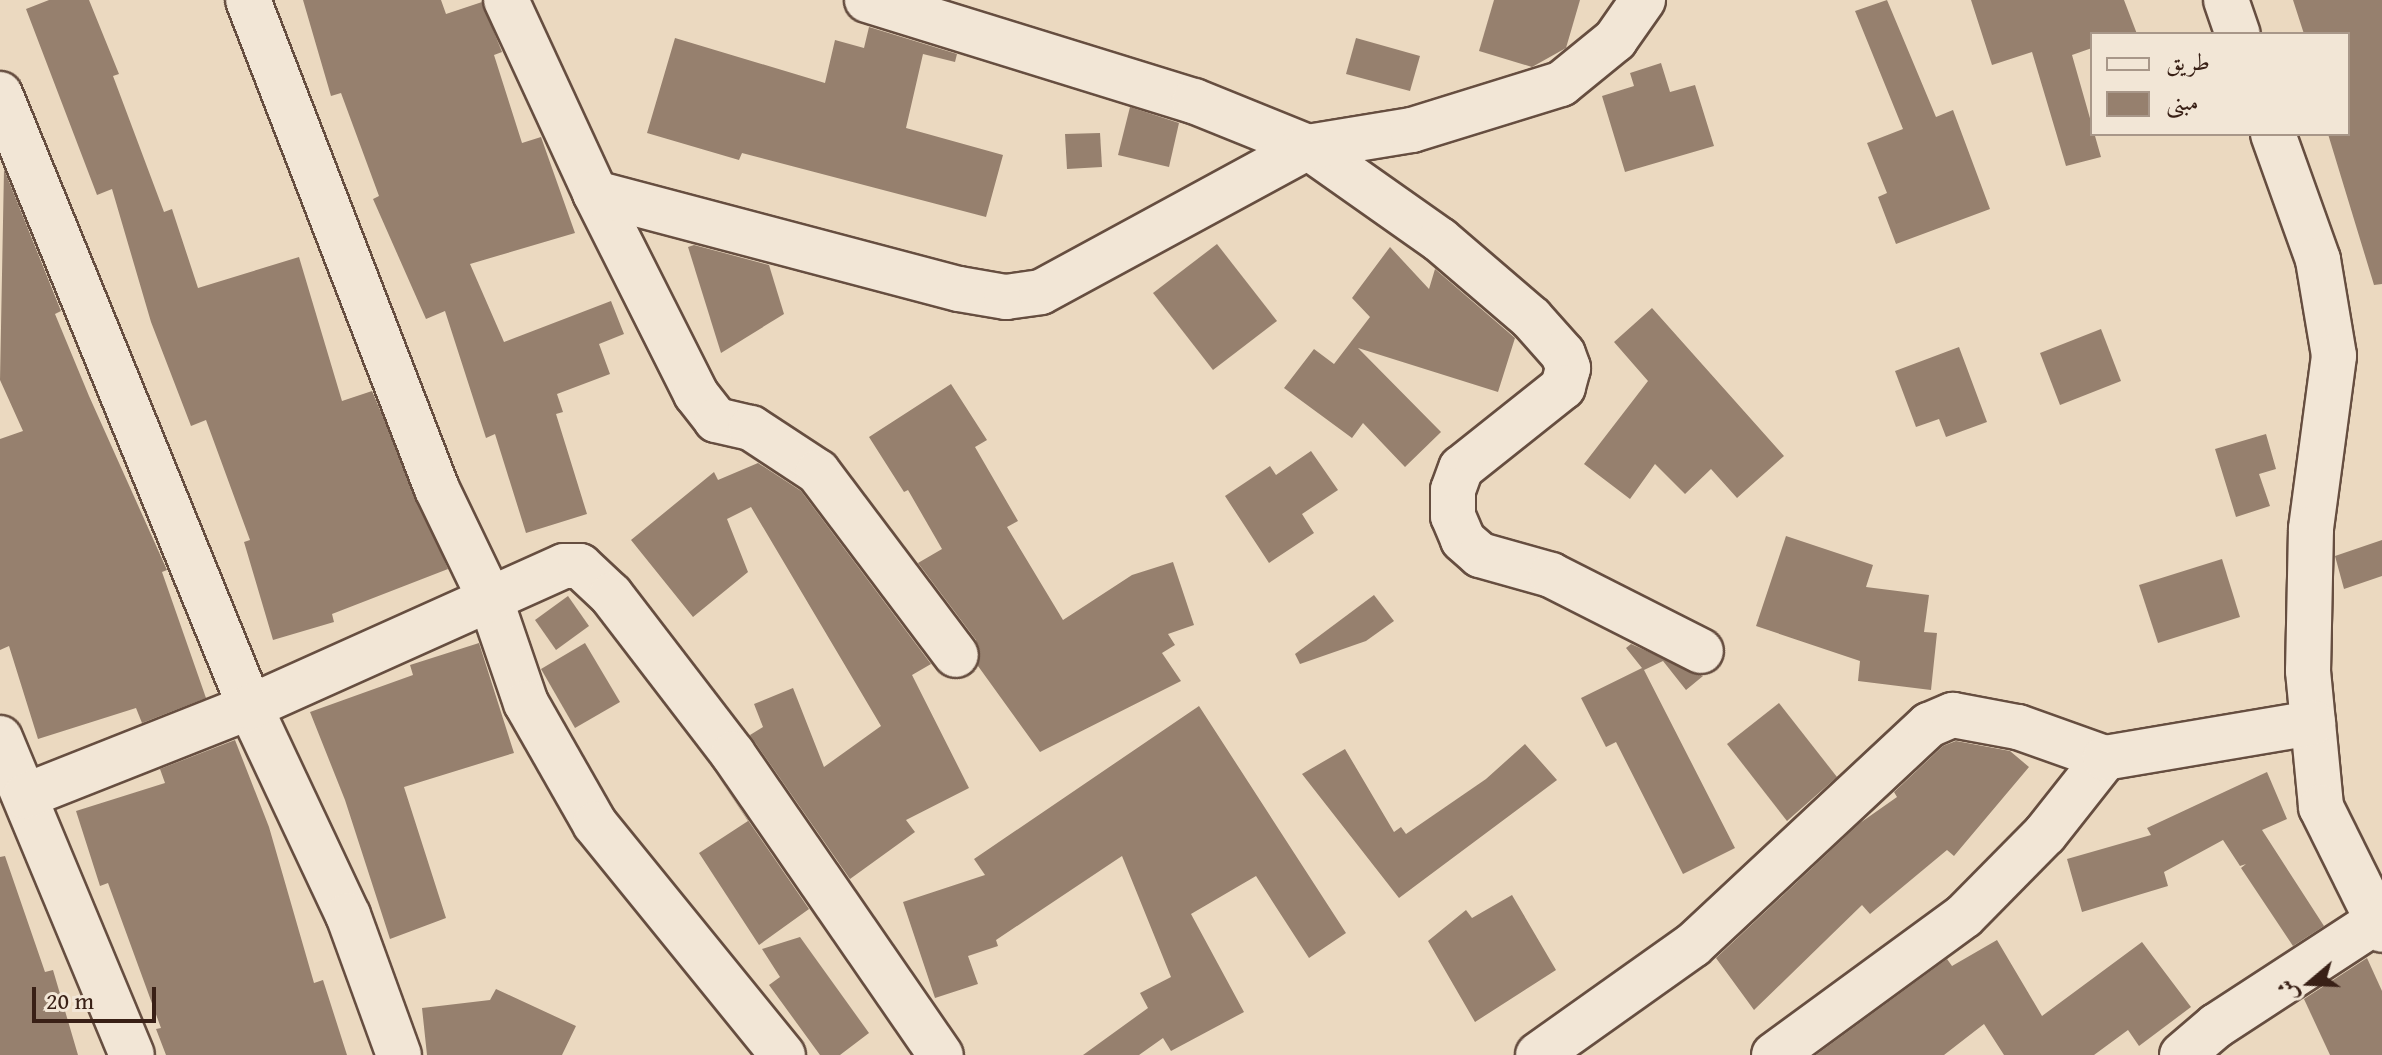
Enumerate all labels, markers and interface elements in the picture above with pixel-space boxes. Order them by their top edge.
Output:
legend [2090,32,2350,136]
text: طريق [2166,44,2210,79]
text: مبنى [2166,84,2199,119]
north arrow [2270,943,2350,1023]
scale bar [36,971,160,1021]
text: ش [2269,975,2306,1006]
text: 20 m [46,983,94,1018]

